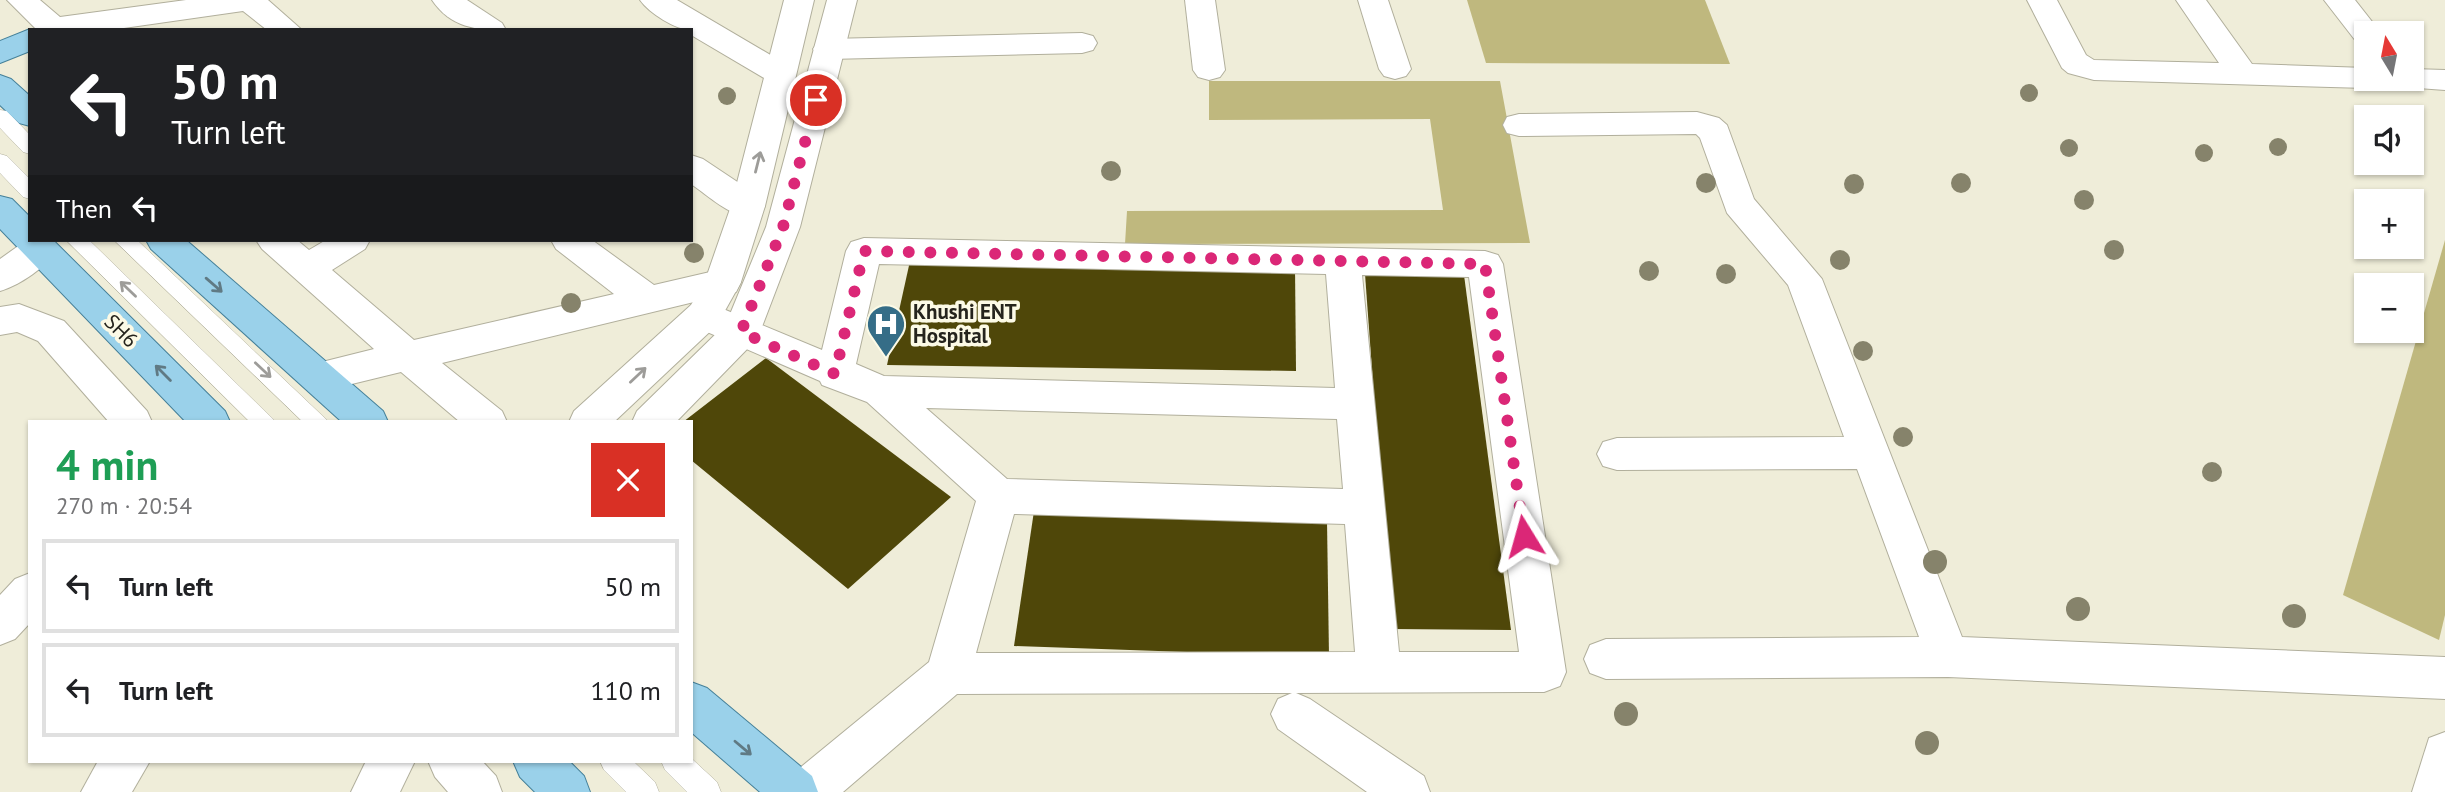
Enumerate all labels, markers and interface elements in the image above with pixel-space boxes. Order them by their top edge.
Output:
north arrow [2354,21,2424,91]
map controls [2354,21,2424,343]
text: 50 m [171,49,278,113]
icon: left [56,56,147,147]
pin [786,70,846,130]
icon: arrive [797,81,835,119]
button: sound [2354,105,2424,175]
text: Turn left [171,111,286,153]
one-way arrow [752,152,765,174]
icon: left [126,189,164,227]
button: + [2354,189,2424,259]
text: Then [56,192,112,225]
button: − [2354,273,2424,343]
one-way arrow [205,277,223,293]
one-way arrow [119,281,136,298]
place label: Khushi ENT Hospital [913,298,1017,349]
hospital icon: Khushi ENT Hospital [865,303,907,358]
street label: SH6 [99,308,144,353]
one-way arrow [254,362,271,379]
one-way arrow [155,365,172,382]
one-way arrow [629,367,646,384]
text: 4 min [56,437,158,492]
button: close [591,443,665,517]
text: 270 m · 20:54 [56,491,192,520]
position arrow [1487,499,1561,573]
icon: left [60,567,98,605]
text: Turn left [119,570,213,603]
text: 50 m [605,570,661,603]
icon: left [60,671,98,709]
text: Turn left [119,674,213,707]
text: 110 m [590,674,661,707]
one-way arrow [734,740,752,756]

